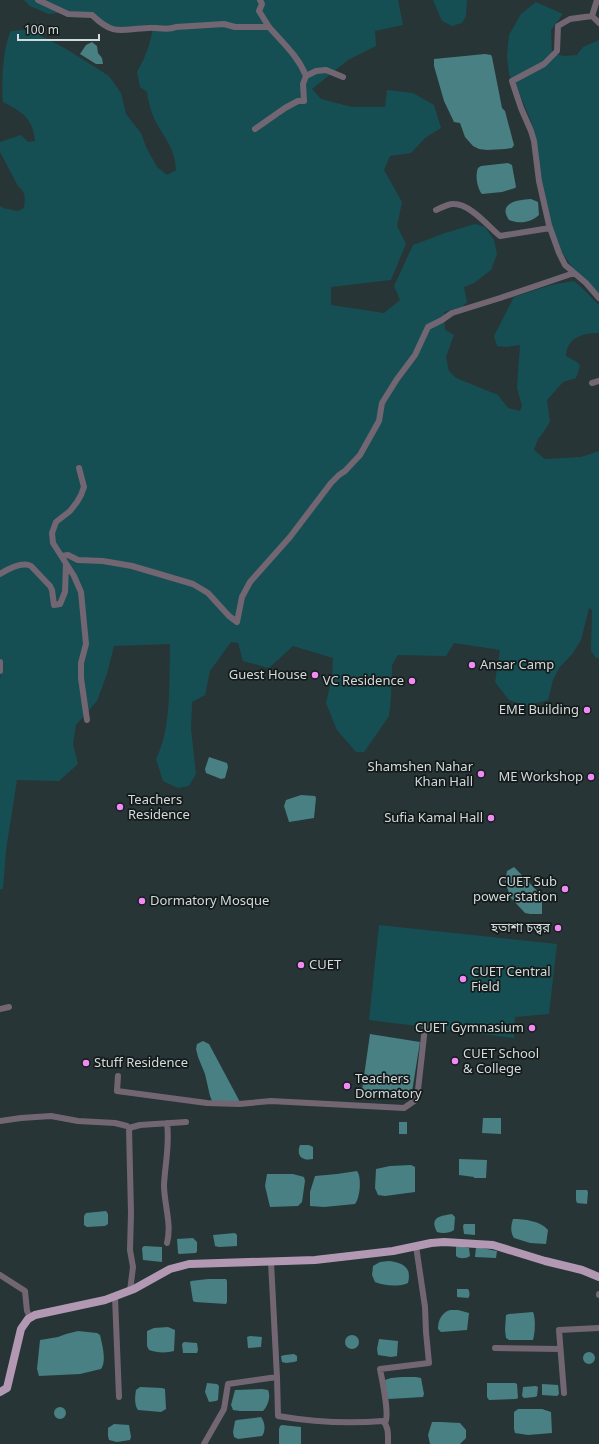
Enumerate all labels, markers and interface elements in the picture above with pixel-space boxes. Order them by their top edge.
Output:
scale bar [18,16,99,42]
text: 100 m [24,23,59,39]
place label: Ansar Camp [480,657,554,674]
marker: Ansar Camp [467,660,477,670]
place label: Guest House [229,667,307,684]
marker: Guest House [310,670,320,680]
place label: VC Residence [323,673,404,690]
marker: VC Residence [407,676,417,686]
place label: EME Building [499,702,579,719]
marker: EME Building [582,705,592,715]
place label: Shamshen Nahar Khan Hall [368,759,474,791]
marker: Shamshen Nahar Khan Hall [476,769,486,779]
place label: ME Workshop [498,769,583,786]
marker: ME Workshop [586,772,596,782]
place label: Teachers Residence [128,792,190,824]
marker: Teachers Residence [115,802,125,812]
place label: Sufia Kamal Hall [384,810,483,827]
marker: Sufia Kamal Hall [486,813,496,823]
place label: CUET Sub power station [473,874,557,906]
marker: CUET Sub power station [560,884,570,894]
place label: Dormatory Mosque [150,893,269,910]
marker: Dormatory Mosque [137,896,147,906]
place label: হতাশা চত্ত্বর [490,920,550,937]
marker: হতাশা চত্ত্বর [553,923,563,933]
place label: CUET [309,957,342,974]
marker: CUET [296,960,306,970]
place label: CUET Central Field [471,964,551,996]
marker: CUET Central Field [458,974,468,984]
place label: CUET Gymnasium [415,1020,524,1037]
marker: CUET Gymnasium [527,1023,537,1033]
place label: CUET School & College [463,1046,539,1078]
place label: Stuff Residence [94,1055,188,1072]
marker: CUET School & College [450,1056,460,1066]
marker: Stuff Residence [81,1058,91,1068]
place label: Teachers Dormatory [355,1071,422,1103]
marker: Teachers Dormatory [342,1081,352,1091]

